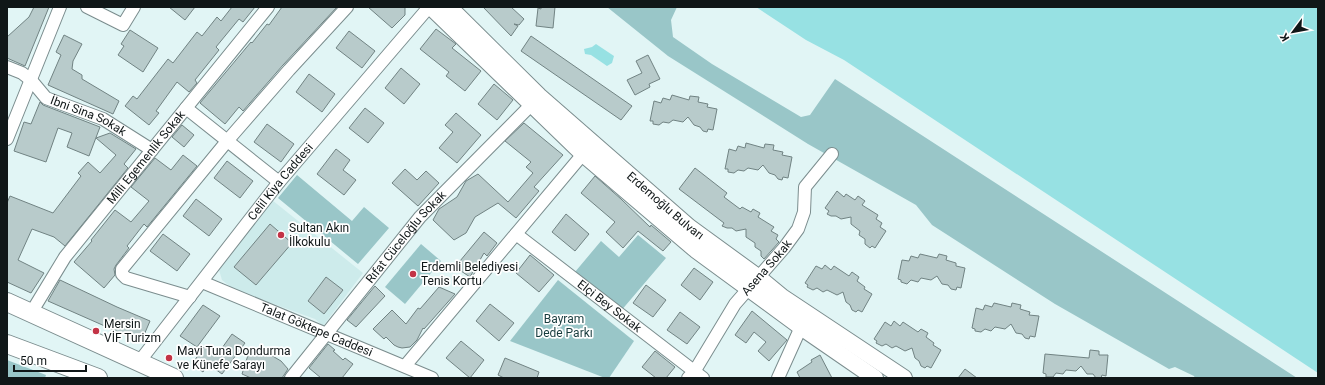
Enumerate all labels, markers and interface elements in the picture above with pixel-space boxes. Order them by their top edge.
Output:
north arrow [1273,12,1313,52]
text: K [1277,30,1292,43]
street label: İbni Sina Sokak [49,92,129,139]
street label: Milli Egemenlik Sokak [104,107,189,207]
street label: Celil Kiya Caddesi [245,141,316,223]
street label: Erdemoğlu Bulvarı [624,169,707,243]
street label: Rıfat Cüceloğlu Sokak [363,187,450,286]
place label: Sultan Akın İlkokulu [289,221,349,249]
marker: Sultan Akın İlkokulu [276,230,286,240]
street label: Asena Sokak [739,236,795,298]
place label: Erdemli Belediyesi Tenis Kortu [421,260,518,288]
marker: Erdemli Belediyesi Tenis Kortu [408,269,418,279]
street label: Elçi Bey Sokak [575,277,645,336]
street label: Talat Göktepe Caddesi [258,300,375,359]
park label: Bayram Dede Parkı [535,312,593,340]
place label: Mersin VİF Turizm [104,317,161,345]
marker: Mersin VİF Turizm [91,326,101,336]
place label: Mavi Tuna Dondurma ve Künefe Sarayı [177,344,291,372]
scale bar [14,347,86,373]
marker: Mavi Tuna Dondurma ve Künefe Sarayı [164,353,174,363]
text: 50 m [20,354,47,368]

